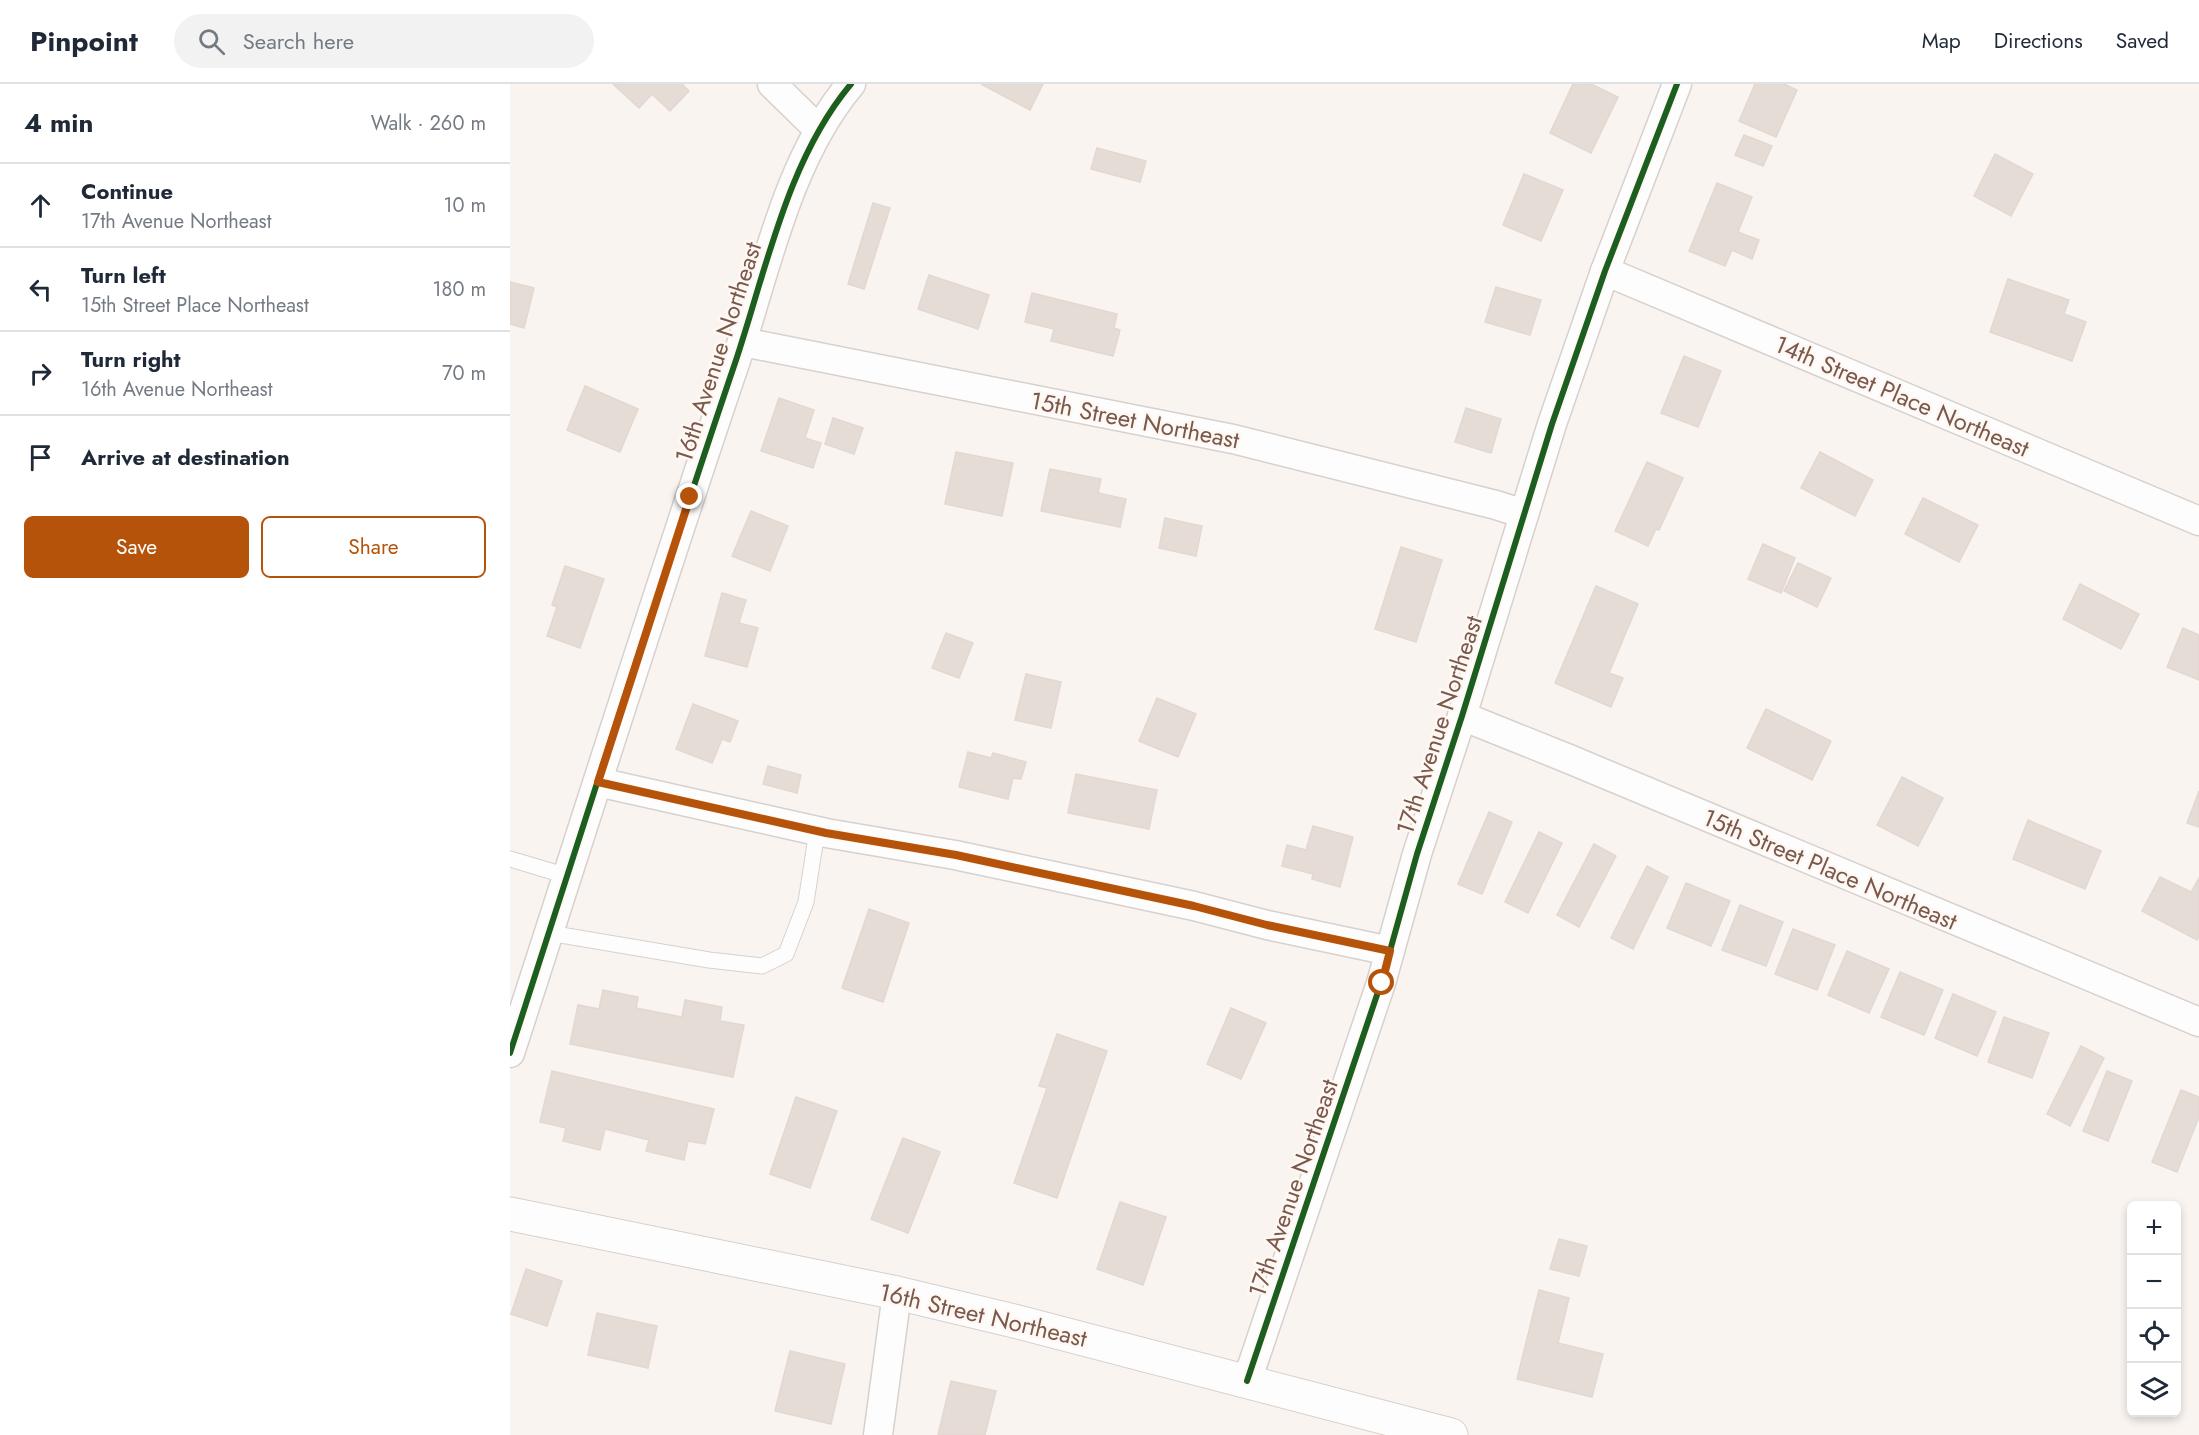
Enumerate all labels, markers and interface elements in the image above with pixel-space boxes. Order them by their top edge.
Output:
search box [174,14,594,68]
text: Pinpoint [30,21,138,62]
icon: search [195,25,228,58]
text: Search here [243,25,354,57]
text: Map [1922,26,1961,56]
text: Directions [1994,26,2083,56]
text: Saved [2116,26,2169,56]
text: 4 min [24,104,93,142]
text: Walk · 260 m [371,109,486,138]
text: Continue [81,175,173,207]
icon: ahead [24,189,57,222]
text: 10 m [443,191,486,220]
text: 17th Avenue Northeast [81,207,271,236]
street label: 16th Avenue Northeast [666,237,770,467]
text: Turn left [81,259,166,291]
icon: left [24,273,57,306]
text: 180 m [432,275,486,304]
text: 15th Street Place Northeast [81,291,309,320]
street label: 14th Street Place Northeast [1769,326,2035,466]
text: Turn right [81,343,181,375]
icon: right [24,357,57,390]
text: 70 m [442,359,486,388]
text: 16th Avenue Northeast [81,375,272,404]
street label: 15th Street Northeast [1028,383,1243,457]
icon: arrive [24,441,57,474]
text: Arrive at destination [81,441,290,473]
route end [676,483,702,509]
button: Save [24,516,249,578]
button: Share [261,516,486,578]
street label: 17th Avenue Northeast [1387,611,1491,839]
street label: 15th Street Place Northeast [1697,800,1963,939]
route start [1368,969,1394,995]
street label: 17th Avenue Northeast [1239,1074,1347,1302]
map controls [2127,1201,2181,1417]
button: + [2127,1201,2181,1255]
button: − [2127,1255,2181,1309]
street label: 16th Street Northeast [876,1274,1091,1356]
button: locate [2127,1309,2181,1363]
button: layers [2127,1363,2181,1417]

